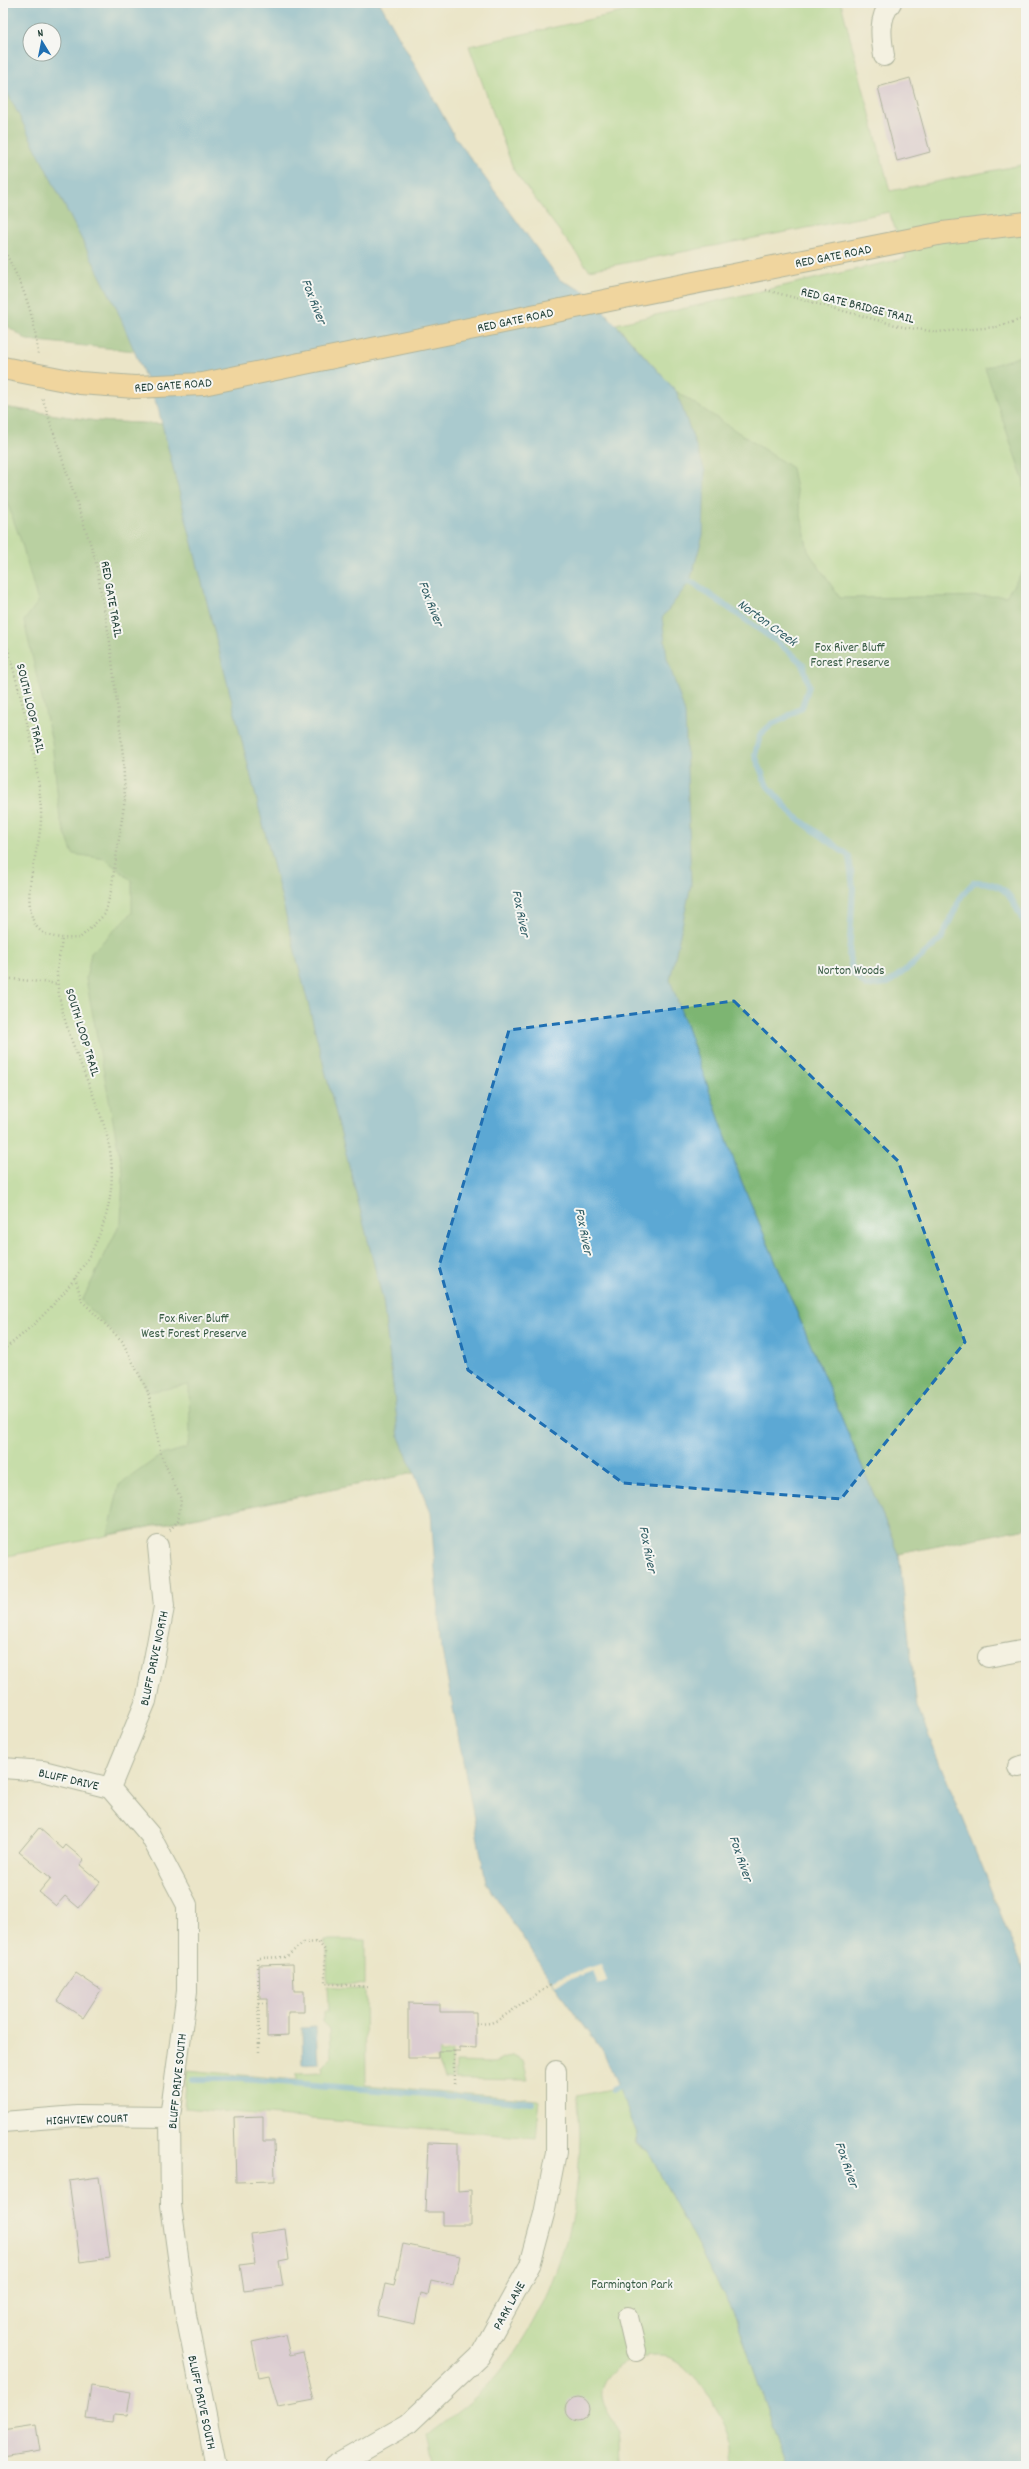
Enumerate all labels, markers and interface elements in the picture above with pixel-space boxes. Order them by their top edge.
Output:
north arrow [22,22,62,62]
text: N [37,26,45,42]
street label: RED GATE ROAD [794,241,873,274]
water label: Fox River [295,276,332,329]
street label: RED GATE BRIDGE TRAIL [799,283,917,330]
street label: RED GATE ROAD [476,304,556,339]
street label: RED GATE ROAD [134,374,213,399]
street label: RED GATE TRAIL [94,560,127,640]
water label: Fox River [412,578,449,631]
water label: Norton Creek [733,595,802,653]
park label: Fox River Bluff Forest Preserve [811,639,890,673]
street label: SOUTH LOOP TRAIL [10,662,49,756]
water label: Fox River [506,888,535,940]
park label: Norton Woods [817,962,885,981]
street label: SOUTH LOOP TRAIL [59,986,104,1080]
water label: Fox River [569,1206,598,1258]
park label: Fox River Bluff West Forest Preserve [141,1310,247,1344]
water label: Fox River [633,1524,662,1576]
street label: BLUFF DRIVE NORTH [136,1609,175,1708]
street label: BLUFF DRIVE [36,1764,101,1797]
water label: Fox River [723,1833,758,1886]
street label: BLUFF DRIVE SOUTH [164,2033,193,2130]
street label: HIGHVIEW COURT [46,2110,129,2131]
water label: Fox River [829,2139,864,2192]
park label: Farmington Park [591,2276,673,2295]
street label: PARK LANE [489,2278,531,2334]
street label: BLUFF DRIVE SOUTH [181,2354,220,2451]

